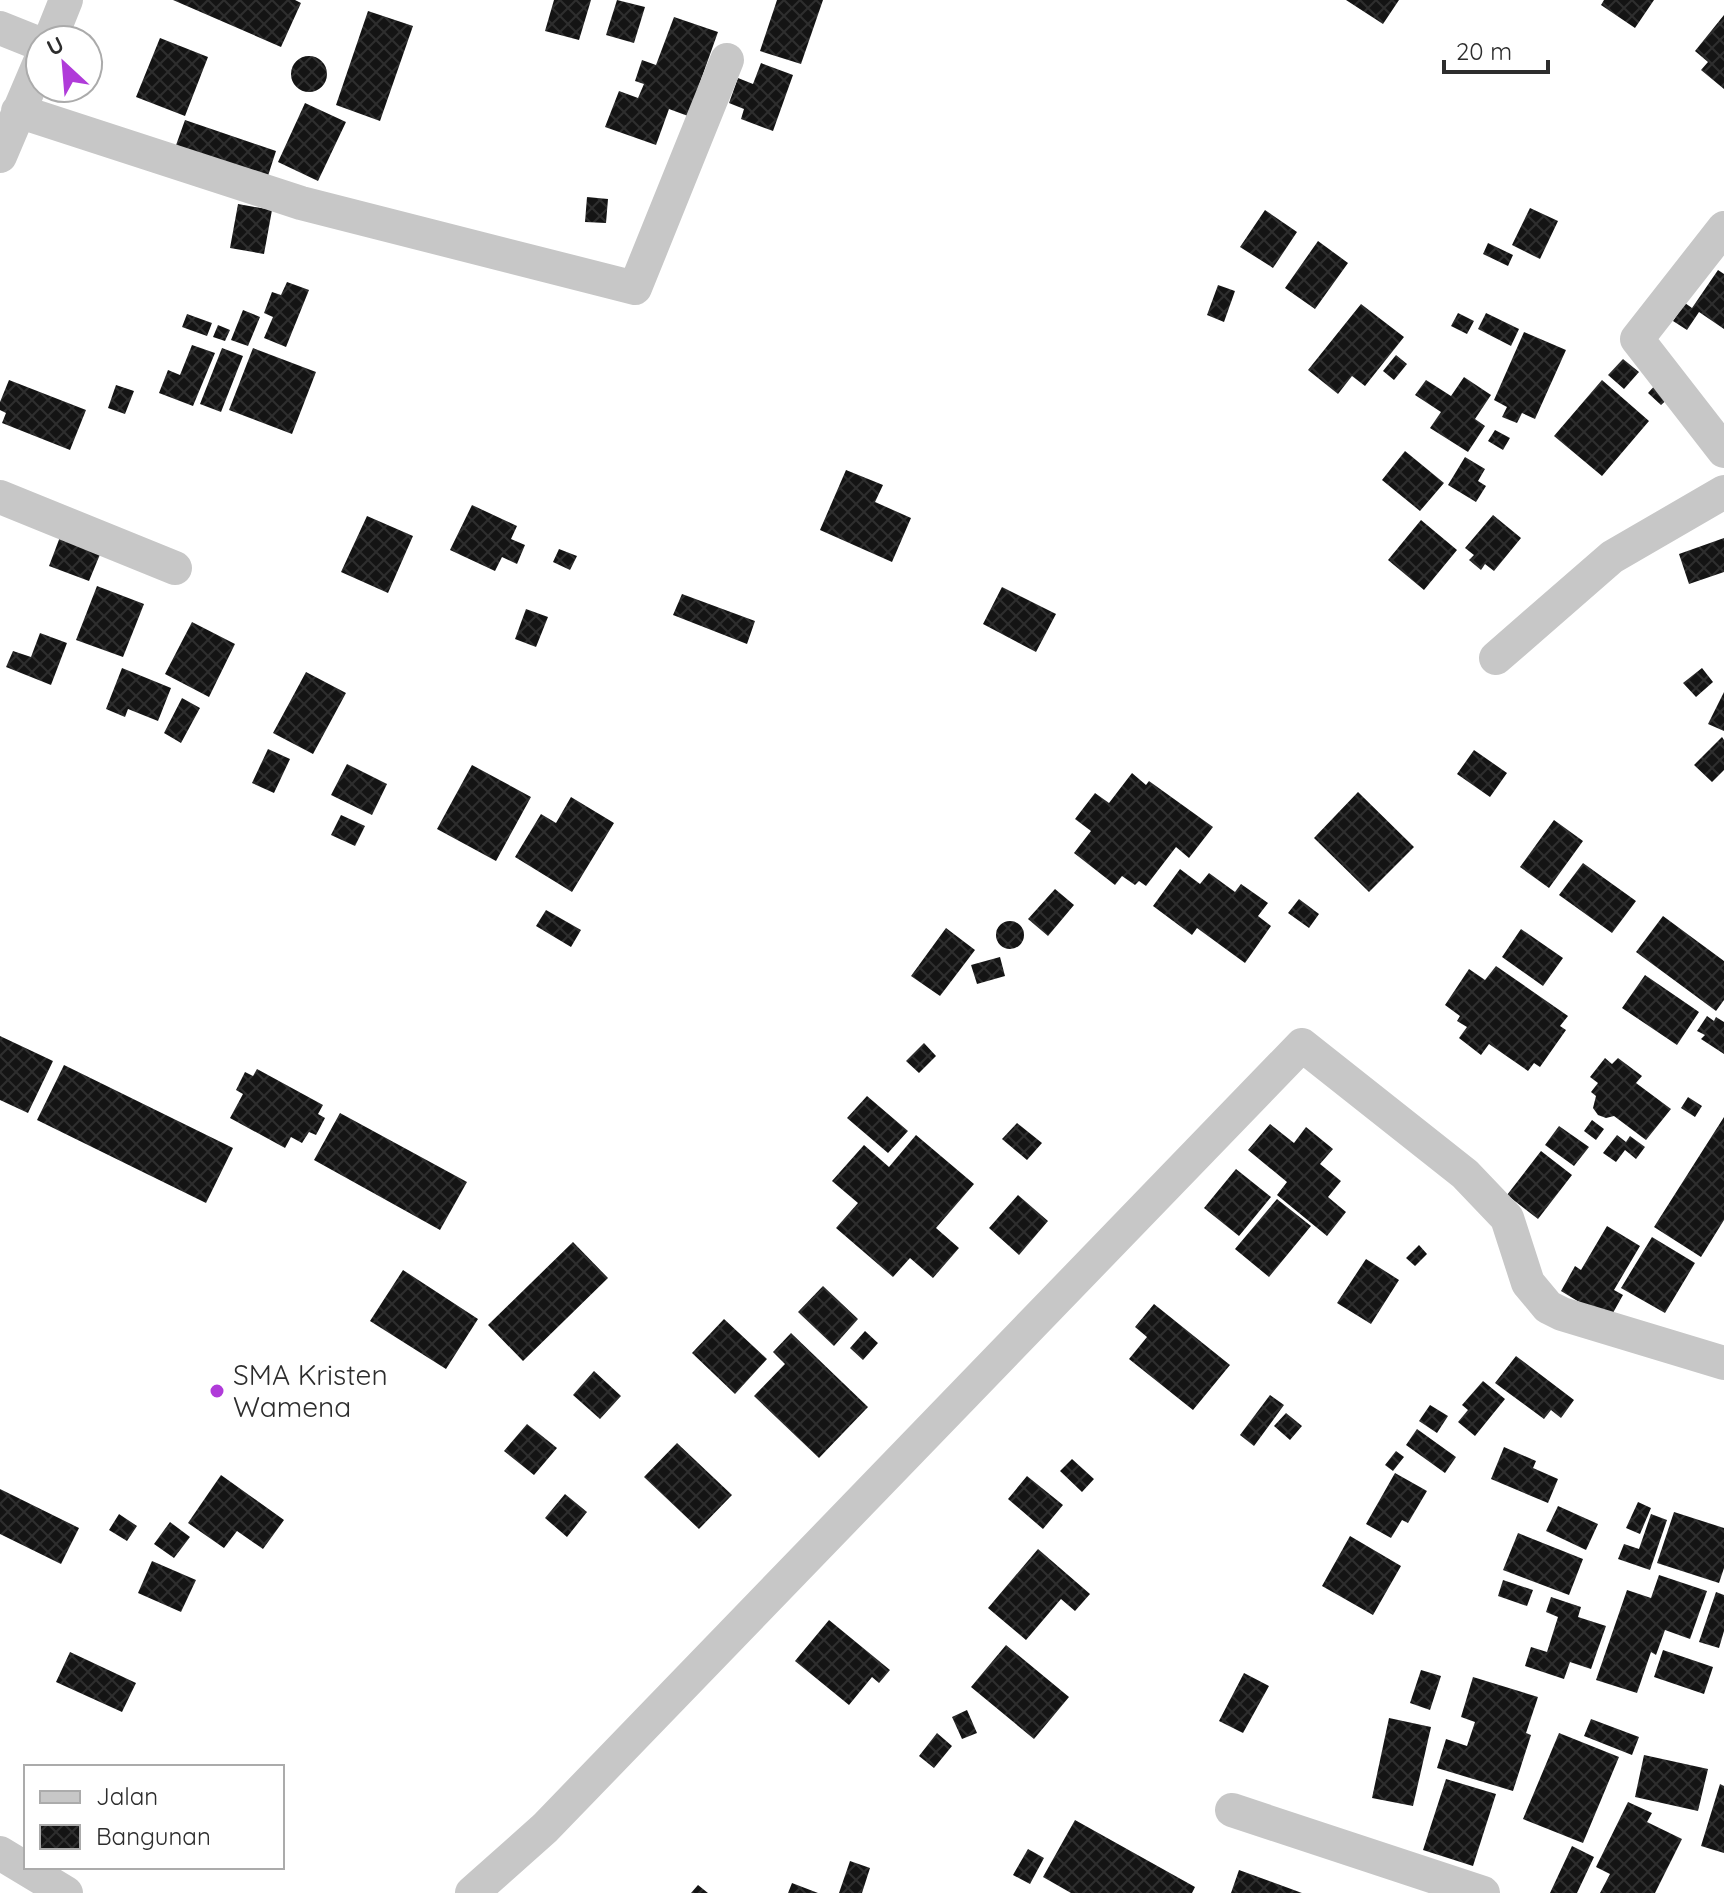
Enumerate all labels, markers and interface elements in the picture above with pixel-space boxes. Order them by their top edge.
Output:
north arrow [24,24,104,104]
scale bar [1444,24,1548,74]
text: U [42,30,68,62]
text: 20 m [1456,36,1512,66]
place label: SMA Kristen Wamena [233,1357,388,1424]
marker: SMA Kristen Wamena [208,1382,226,1400]
legend [24,1765,284,1869]
text: Jalan [96,1781,158,1811]
text: Bangunan [96,1821,211,1851]

